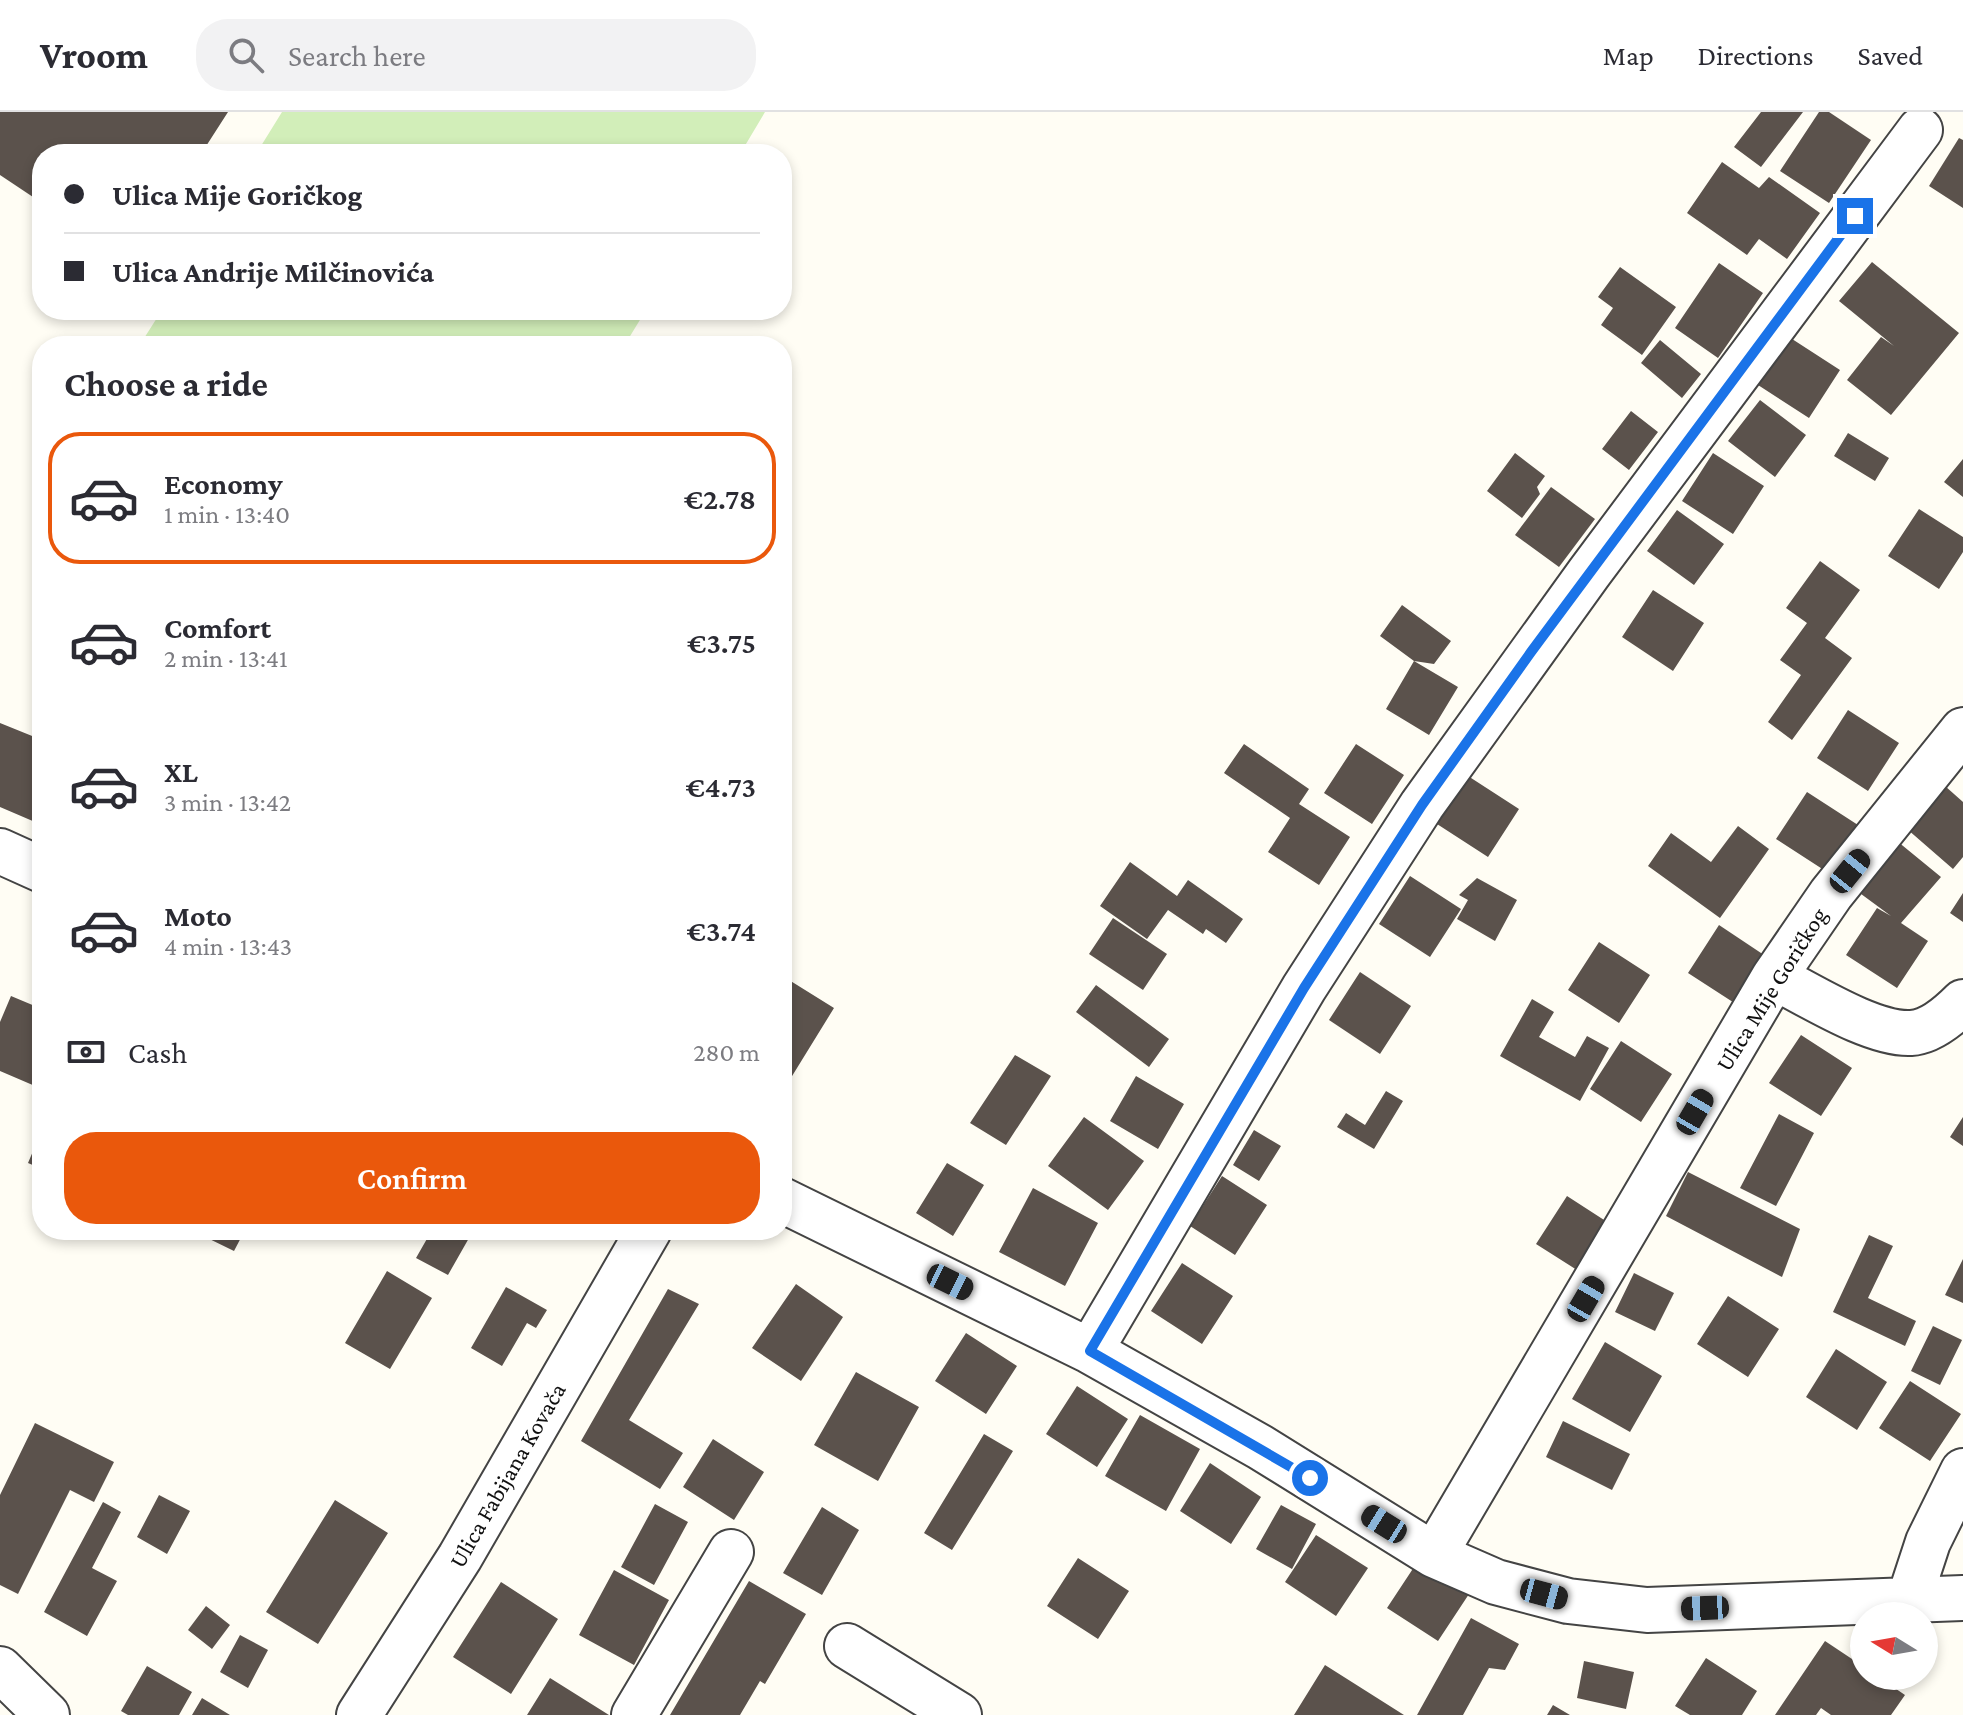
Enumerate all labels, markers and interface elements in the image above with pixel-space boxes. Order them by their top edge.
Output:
search box [196,19,756,91]
icon: search [224,33,268,77]
text: Vroom [40,34,148,76]
text: Search here [288,39,426,72]
text: Map [1603,40,1654,71]
text: Directions [1698,40,1813,71]
text: Saved [1857,40,1923,71]
text: Ulica Mije Goričkog [112,178,362,211]
route end [1837,198,1873,234]
text: Ulica Andrije Milčinovića [112,255,434,288]
text: Choose a ride [64,364,268,404]
icon: car [68,462,140,534]
text: Economy [164,467,283,500]
text: €2.78 [684,482,756,515]
text: 1 min · 13:40 [164,500,290,529]
icon: car [68,606,140,678]
text: Comfort [164,611,271,644]
text: €3.75 [687,626,756,659]
text: 2 min · 13:41 [164,644,288,673]
icon: car [68,750,140,822]
text: XL [164,755,198,788]
text: €4.73 [686,770,756,803]
text: 3 min · 13:42 [164,788,291,817]
car [1826,845,1874,897]
icon: car [68,894,140,966]
text: Moto [164,899,232,932]
street label: Ulica Mije Goričkog [1710,902,1832,1076]
text: €3.74 [687,914,756,947]
text: 4 min · 13:43 [164,932,292,961]
icon: cash [64,1030,108,1074]
text: Cash [128,1036,187,1069]
text: 280 m [693,1038,760,1067]
car [1673,1085,1717,1139]
button: Confirm [64,1132,760,1224]
car [923,1261,977,1303]
car [1564,1272,1608,1326]
street label: Ulica Fabijana Kovača [443,1378,571,1572]
route start [1292,1460,1328,1496]
car [1357,1501,1411,1547]
car [1518,1576,1570,1612]
car [1681,1595,1729,1621]
north arrow [1850,1602,1938,1690]
map controls [1850,1602,1938,1690]

